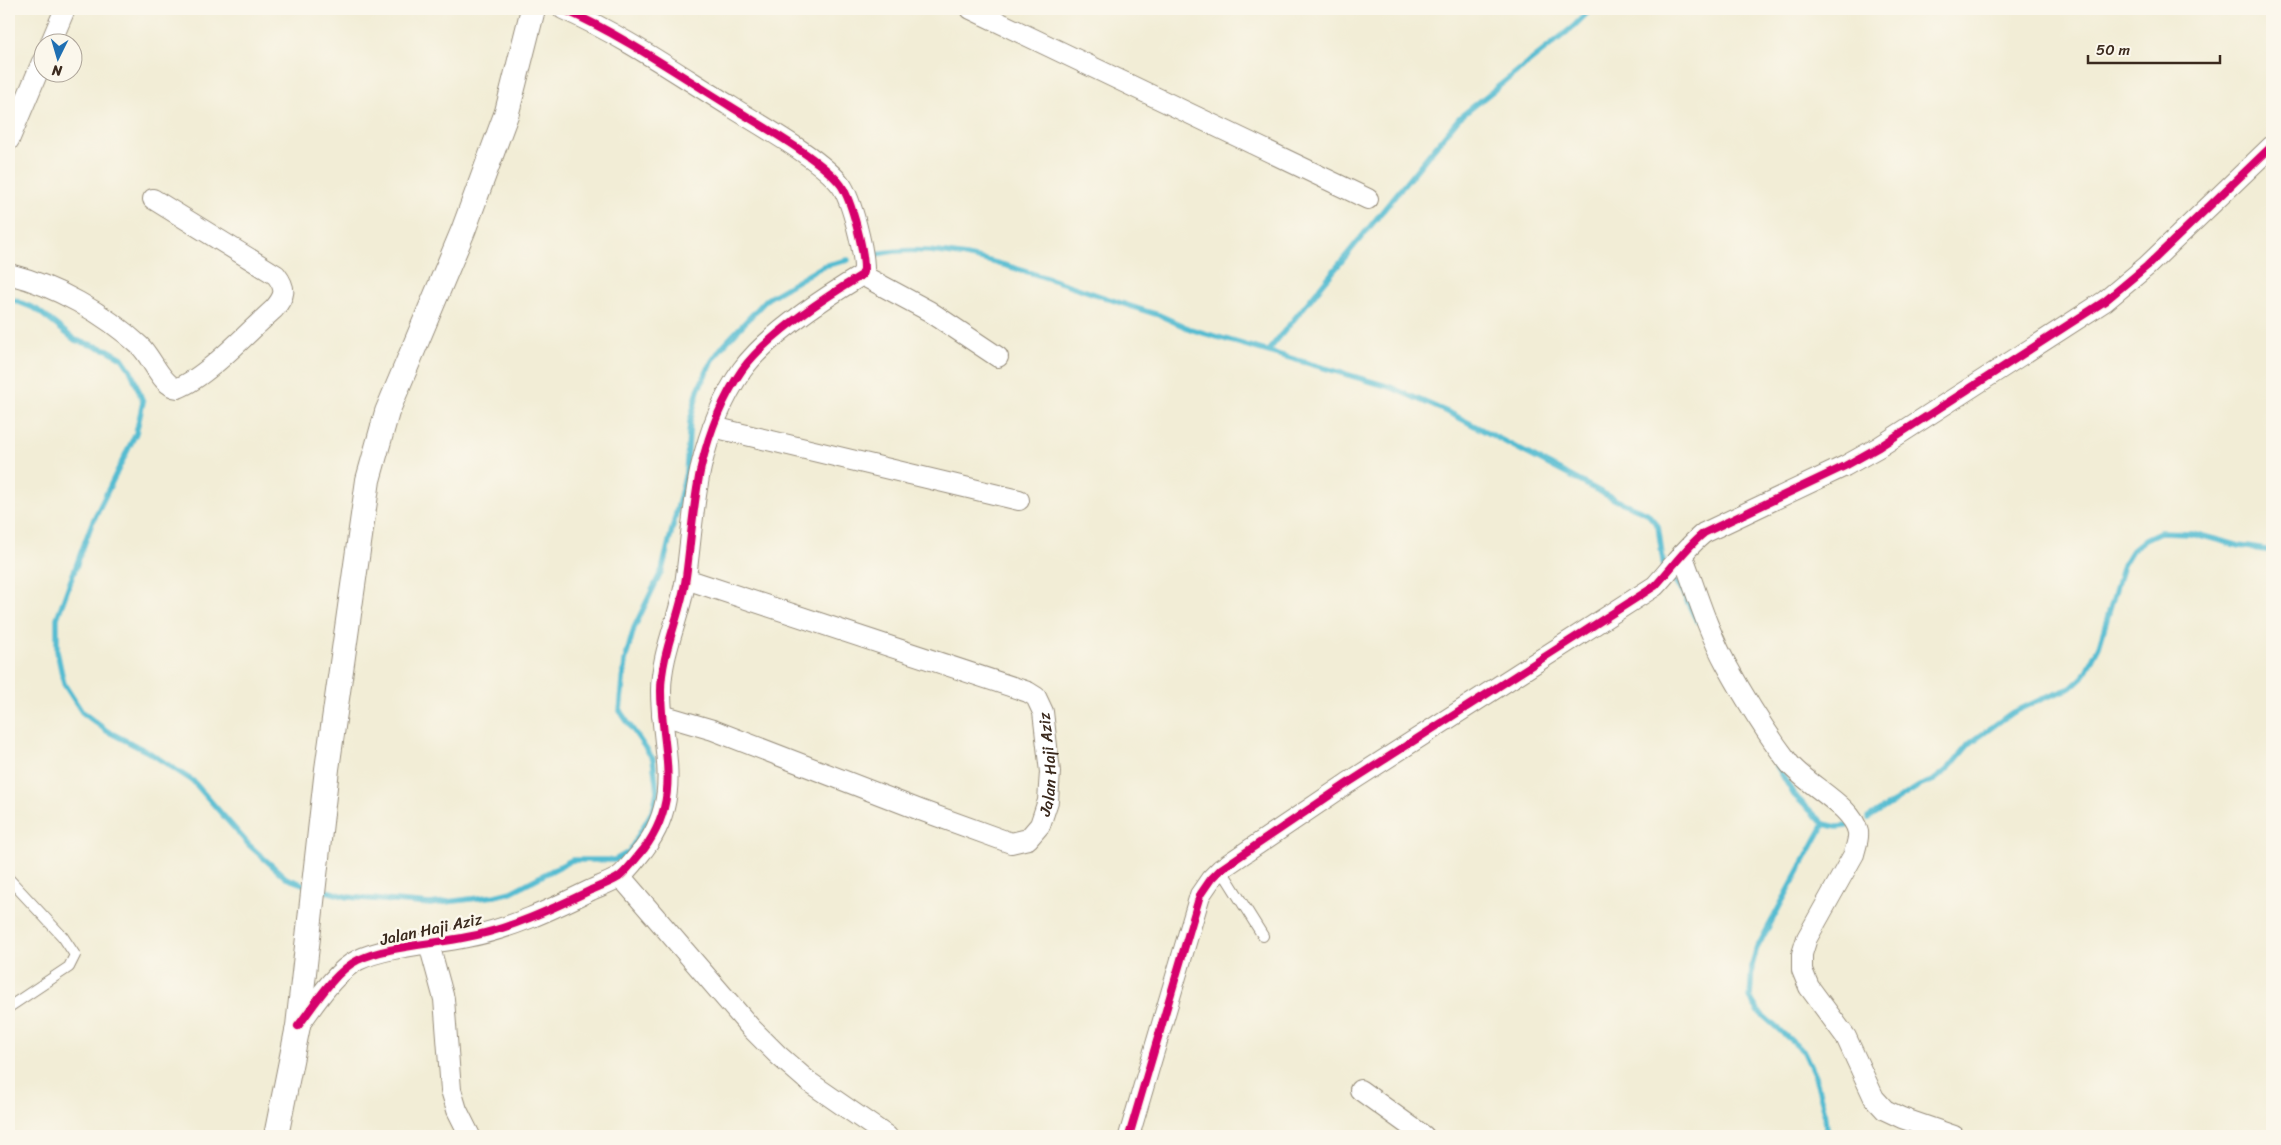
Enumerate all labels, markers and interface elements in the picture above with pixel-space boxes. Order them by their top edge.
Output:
north arrow [32,32,82,82]
scale bar [2088,32,2221,64]
text: 50 m [2096,37,2131,63]
text: N [51,58,64,83]
street label: Jalan Haji Aziz [1029,711,1065,821]
street label: Jalan Haji Aziz [376,904,485,954]

